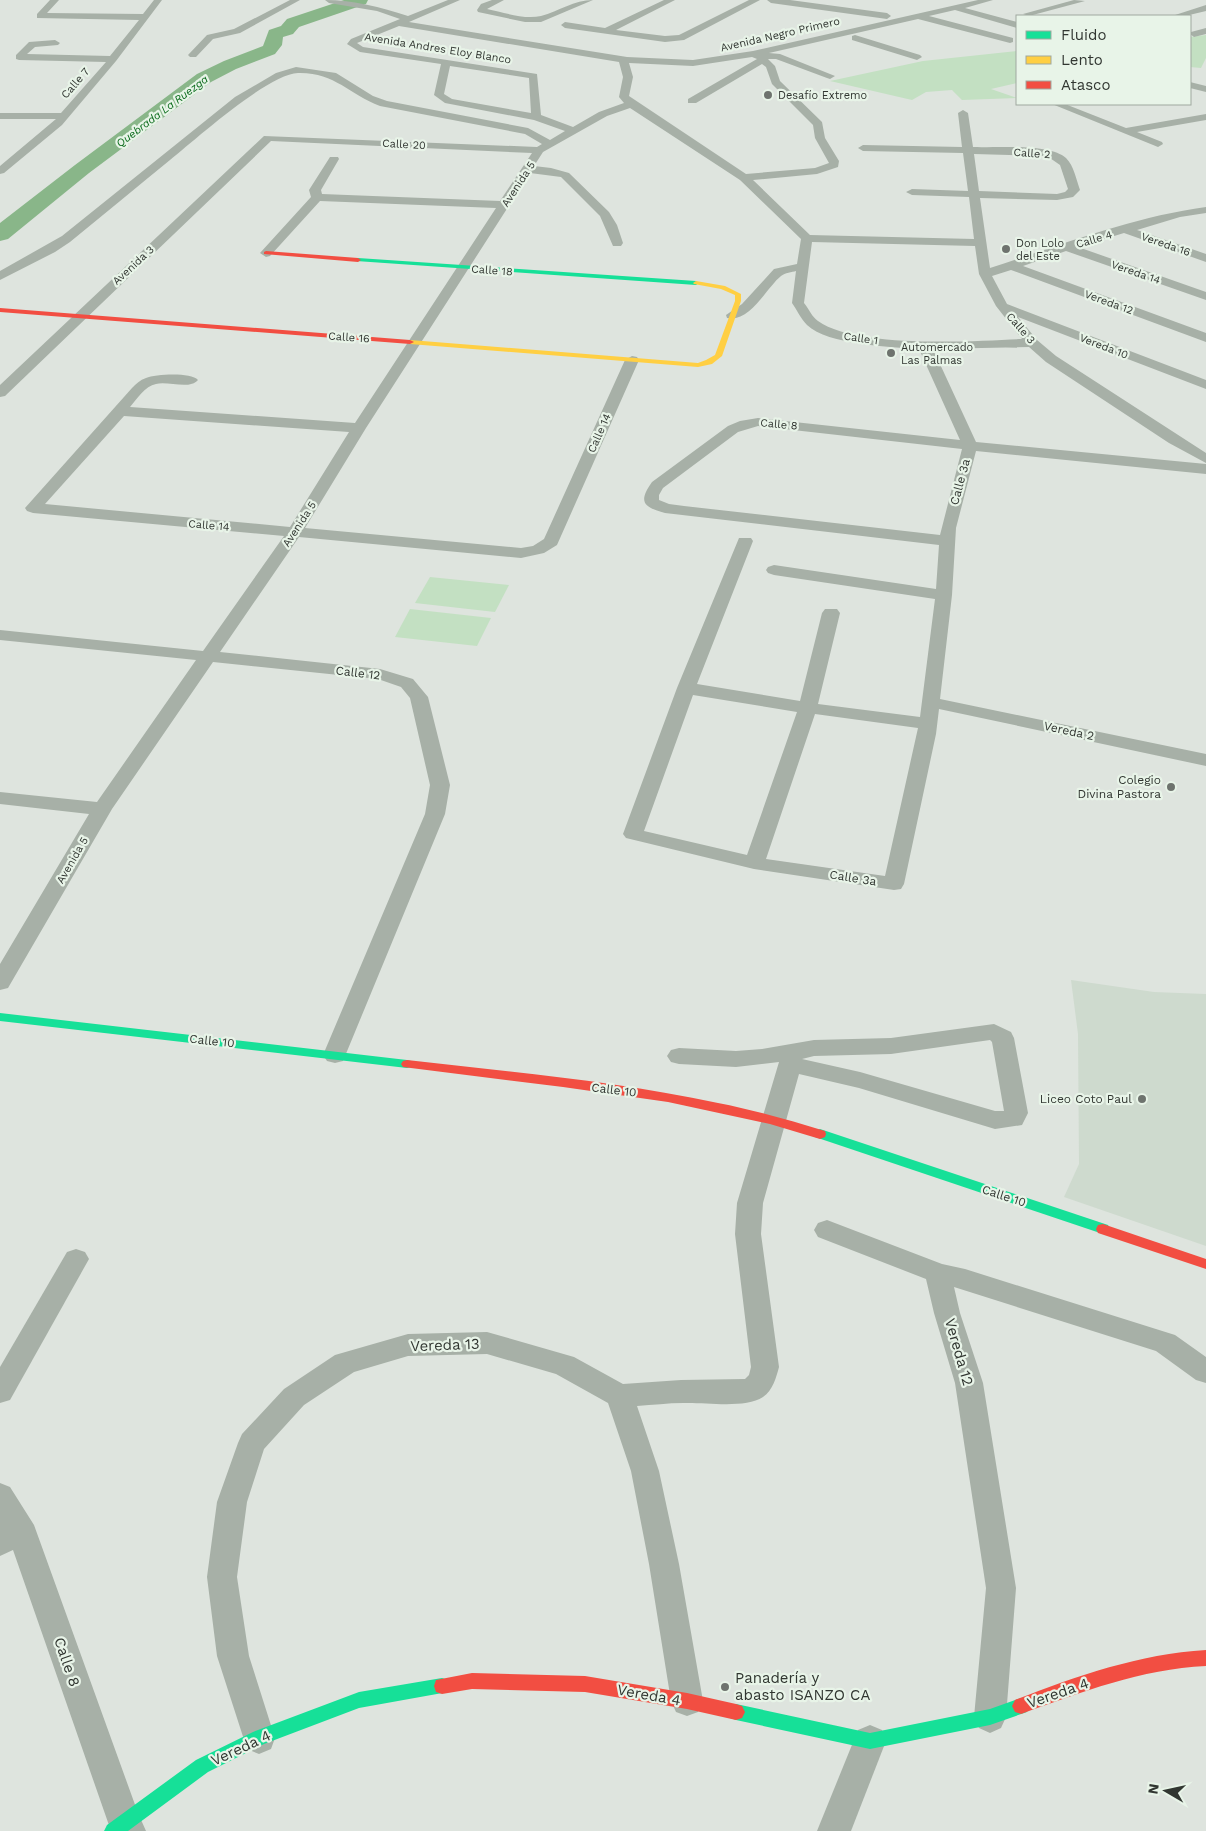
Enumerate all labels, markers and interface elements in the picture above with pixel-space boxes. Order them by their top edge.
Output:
street label: Avenida Negro Primero [719,14,841,55]
legend [1016,15,1191,105]
text: Fluido [1061,26,1106,44]
street label: Avenida Andres Eloy Blanco [364,30,512,67]
text: Lento [1061,51,1103,69]
street label: Calle 7 [59,65,92,101]
water label: Quebrada La Ruezga [114,73,211,150]
text: Atasco [1061,76,1110,94]
marker: Desafío Extremo [762,89,774,101]
place label: Desafío Extremo [778,89,867,102]
street label: Calle 20 [382,137,426,152]
street label: Calle 2 [1013,146,1051,161]
street label: Avenida 5 [499,159,538,210]
street label: Calle 4 [1074,228,1114,251]
street label: Vereda 16 [1140,230,1192,259]
place label: Don Lolo del Este [1016,237,1064,263]
street label: Avenida 3 [110,243,157,288]
marker: Don Lolo del Este [1000,243,1012,255]
street label: Vereda 14 [1110,258,1162,287]
street label: Calle 18 [471,263,513,278]
street label: Vereda 12 [1083,288,1135,317]
street label: Calle 3 [1004,310,1038,347]
street label: Calle 16 [328,330,370,345]
street label: Calle 1 [843,330,879,347]
street label: Vereda 10 [1078,331,1130,362]
place label: Automercado Las Palmas [901,341,973,367]
marker: Automercado Las Palmas [885,347,897,359]
street label: Calle 14 [585,411,614,455]
street label: Calle 8 [760,416,798,433]
street label: Calle 3a [947,457,973,507]
street label: Avenida 5 [280,499,319,550]
street label: Calle 14 [188,517,230,534]
street label: Calle 12 [335,663,381,683]
street label: Vereda 2 [1043,719,1095,743]
place label: Colegio Divina Pastora [1078,773,1161,801]
marker: Colegio Divina Pastora [1165,781,1177,793]
street label: Avenida 5 [54,835,91,886]
street label: Calle 3a [829,867,878,889]
street label: Calle 10 [189,1032,235,1050]
street label: Calle 10 [591,1080,637,1100]
place label: Liceo Coto Paul [1040,1092,1132,1106]
marker: Liceo Coto Paul [1136,1093,1148,1105]
street label: Calle 10 [980,1182,1028,1210]
street label: Vereda 12 [941,1316,977,1388]
street label: Vereda 13 [410,1335,480,1355]
street label: Calle 8 [50,1635,84,1689]
place label: Panadería y abasto ISANZO CA [735,1669,870,1704]
street label: Vereda 4 [1025,1674,1091,1712]
street label: Vereda 4 [616,1681,682,1709]
marker: Panadería y abasto ISANZO CA [719,1681,731,1693]
street label: Vereda 4 [208,1726,274,1770]
north arrow [1141,1766,1191,1816]
text: N [1144,1783,1162,1795]

